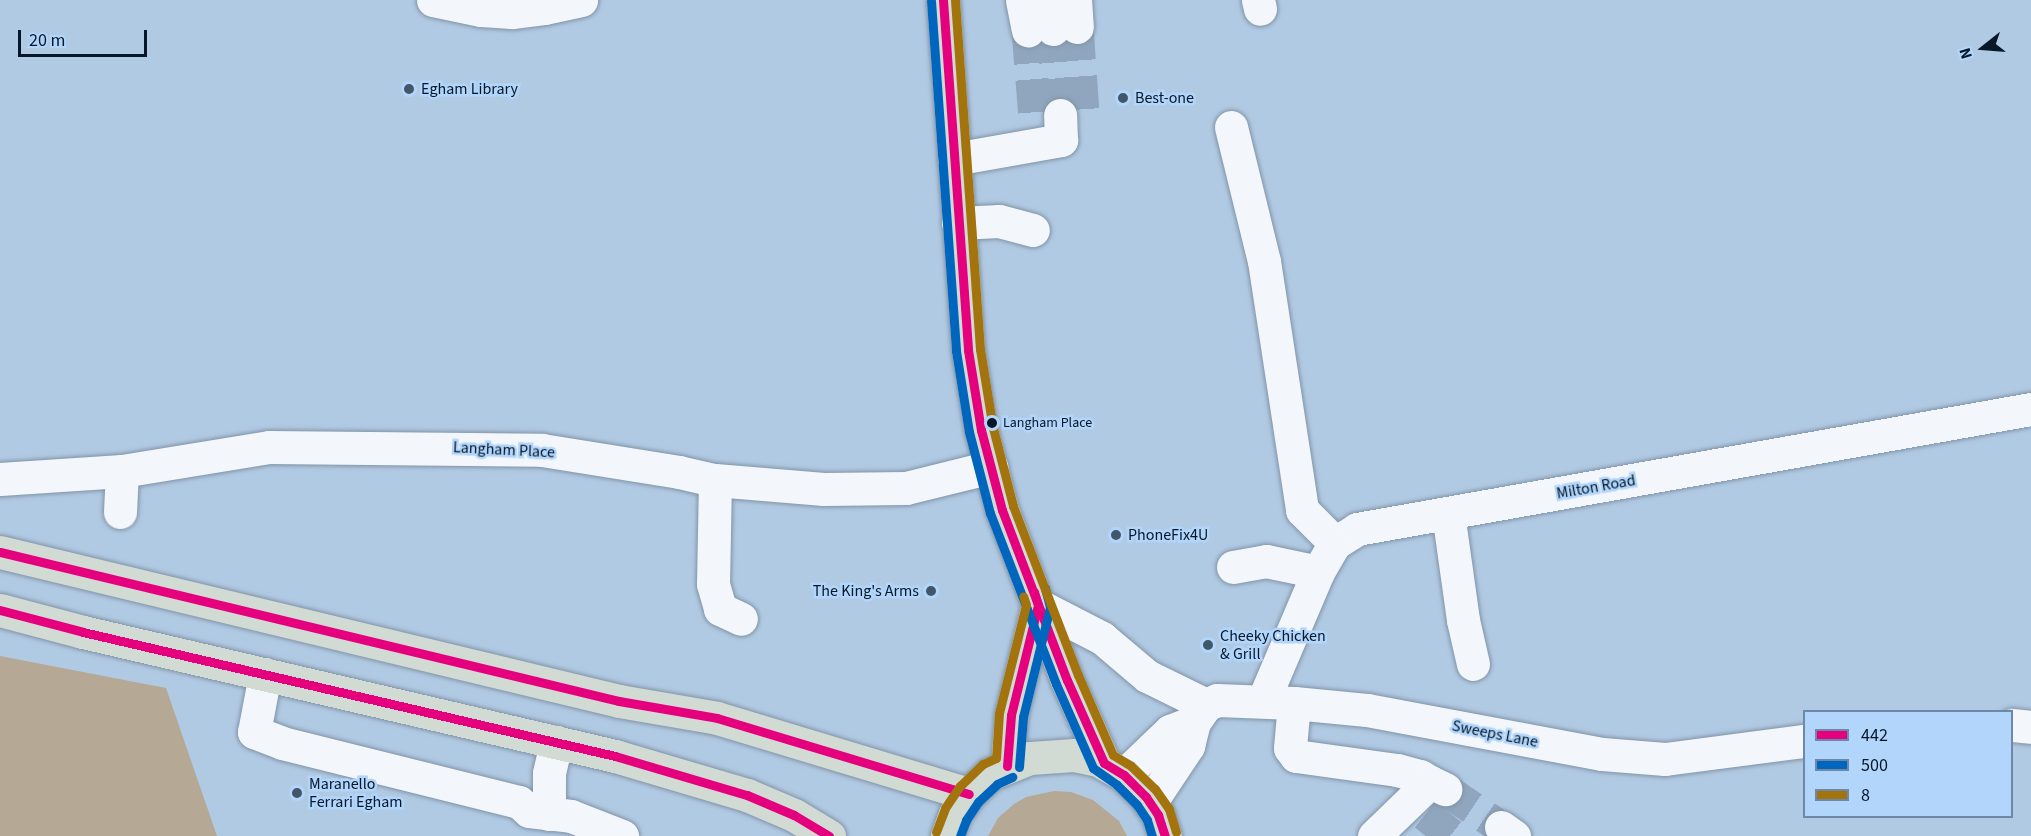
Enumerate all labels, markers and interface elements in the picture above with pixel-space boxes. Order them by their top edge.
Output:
scale bar [21,18,150,56]
north arrow [1953,18,2013,78]
text: 20 m [29,28,65,53]
text: N [1954,45,1978,62]
place label: Egham Library [421,79,518,99]
marker: Egham Library [402,82,416,96]
place label: Best-one [1135,88,1194,108]
marker: Best-one [1116,91,1130,105]
place label: Langham Place [1003,415,1092,431]
marker: Langham Place [986,417,998,429]
street label: Langham Place [453,438,555,462]
street label: Milton Road [1555,471,1637,503]
place label: PhoneFix4U [1128,525,1208,545]
marker: PhoneFix4U [1109,528,1123,542]
place label: The King's Arms [813,581,919,601]
marker: The King's Arms [924,584,938,598]
place label: Cheeky Chicken & Grill [1220,626,1326,664]
marker: Cheeky Chicken & Grill [1201,638,1215,652]
legend [1803,710,2013,818]
street label: Sweeps Lane [1450,716,1540,752]
text: 442 [1861,723,1888,748]
text: 500 [1861,753,1888,778]
place label: Maranello Ferrari Egham [309,774,403,812]
text: 8 [1861,783,1870,808]
marker: Maranello Ferrari Egham [290,786,304,800]

